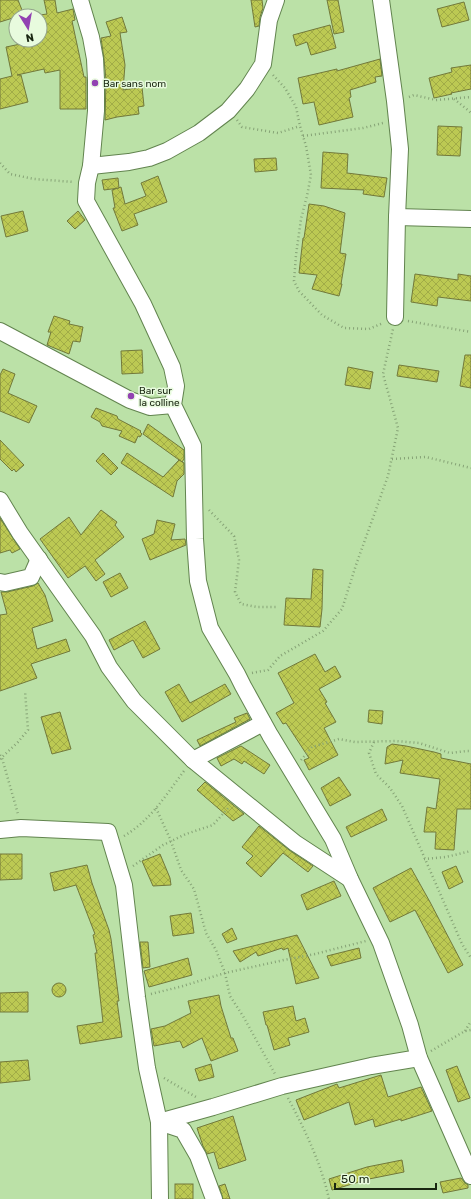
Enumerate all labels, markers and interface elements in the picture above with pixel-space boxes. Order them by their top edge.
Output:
north arrow [8,8,48,48]
text: N [25,30,35,44]
marker: Bar sans nom [90,78,100,88]
place label: Bar sans nom [103,78,166,90]
place label: Bar sur la colline [139,385,180,409]
marker: Bar sur la colline [126,391,136,401]
scale bar [335,1165,436,1191]
text: 50 m [341,1172,369,1186]

